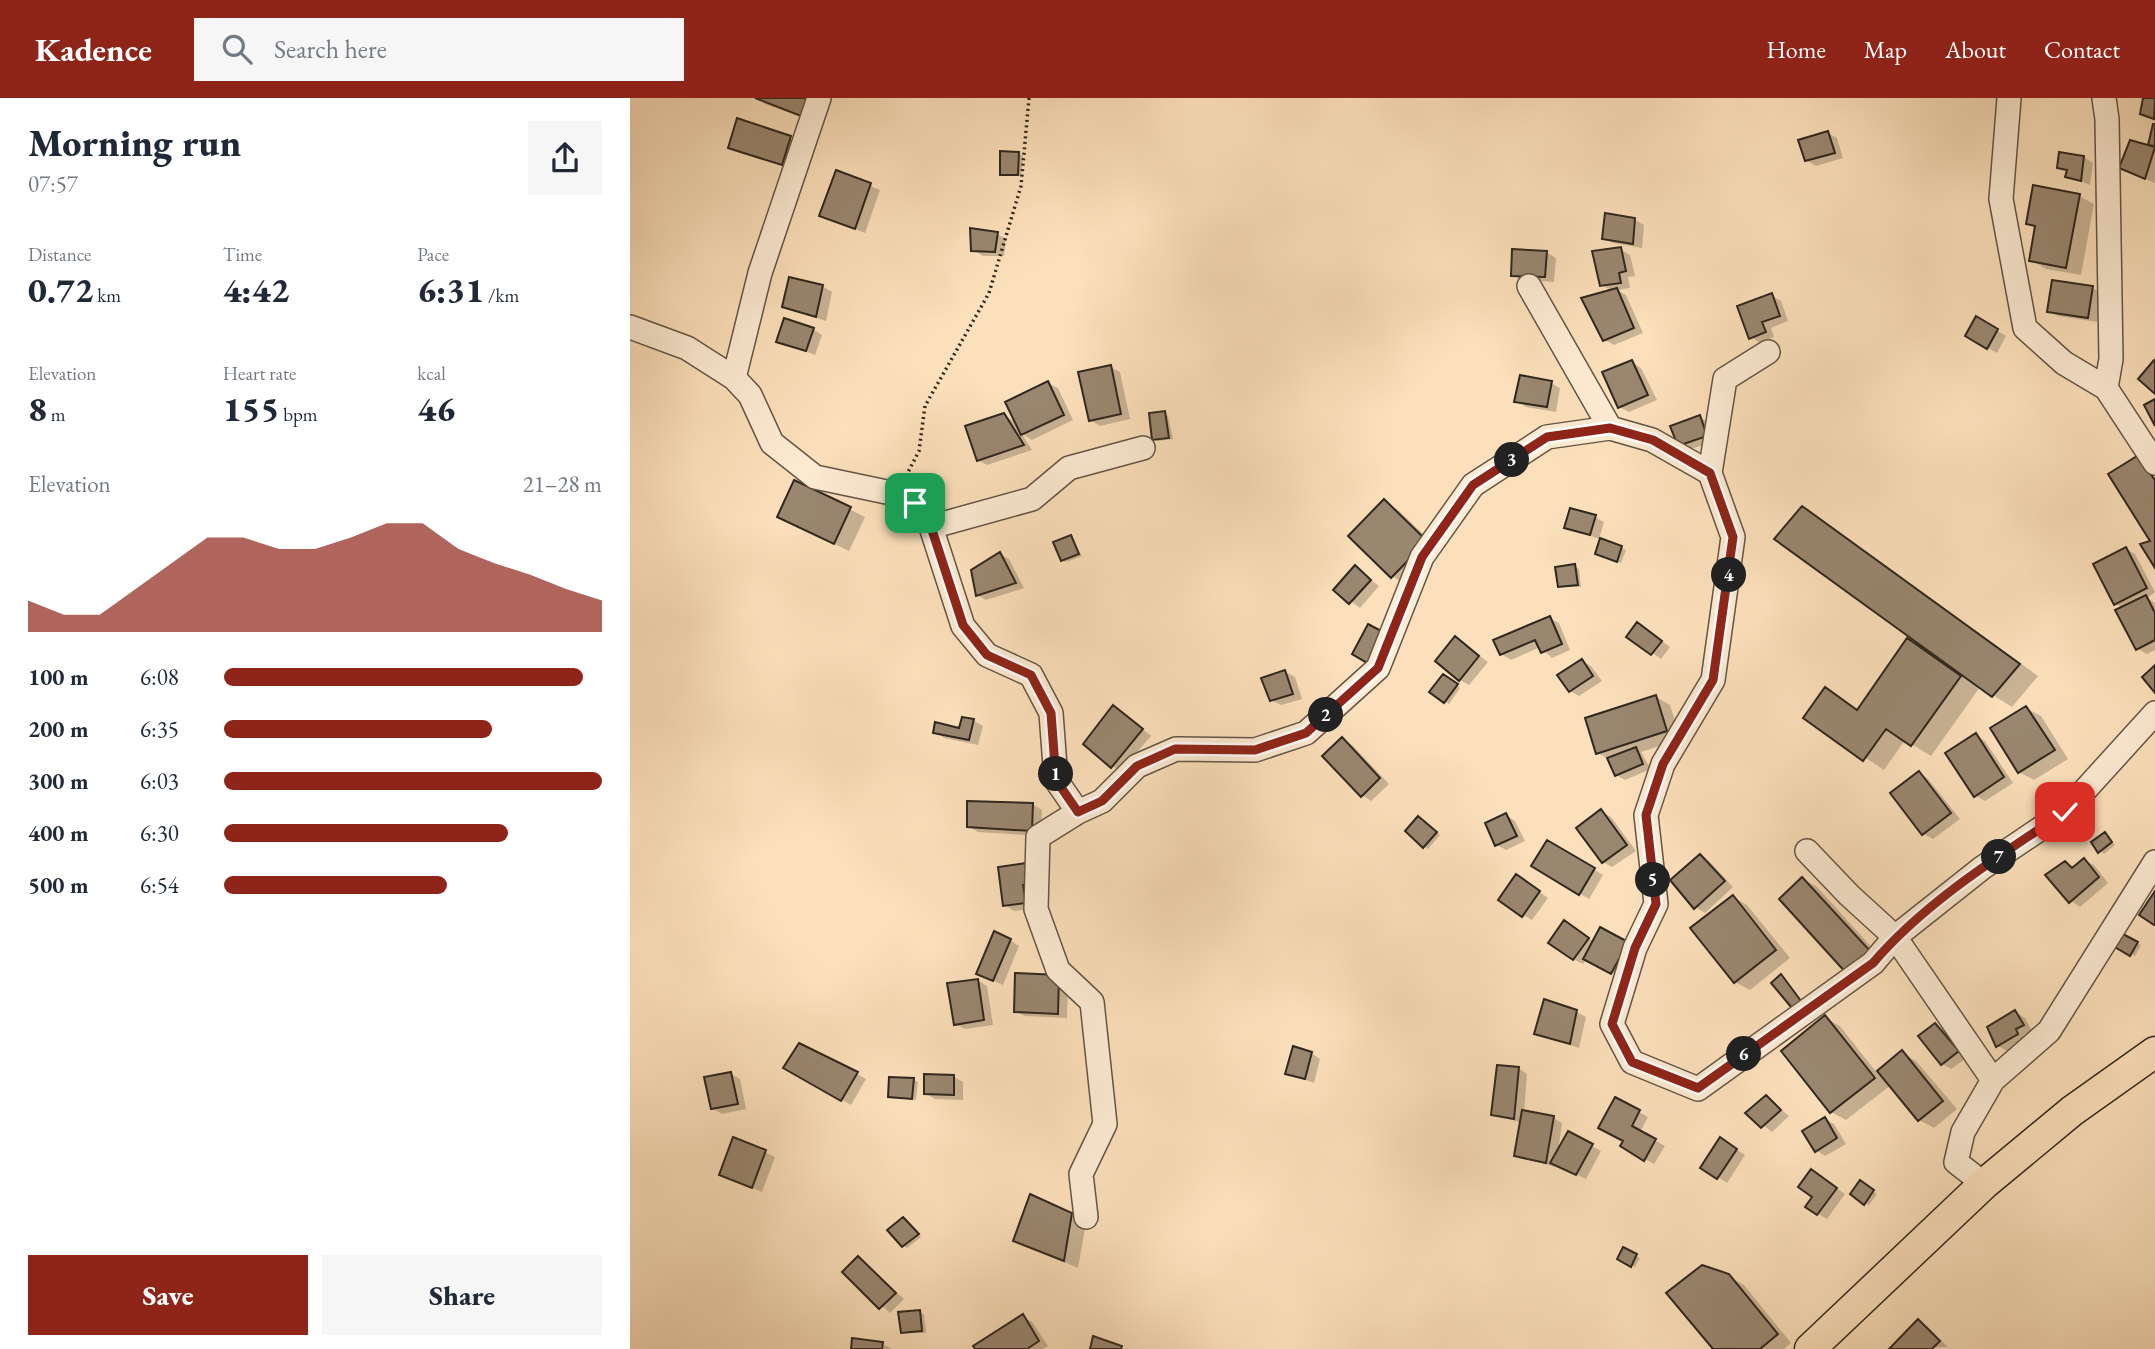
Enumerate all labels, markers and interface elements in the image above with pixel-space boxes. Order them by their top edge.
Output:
search box [194,18,684,81]
text: Kadence [35,28,152,71]
icon: search [218,30,256,68]
text: Search here [274,32,387,66]
text: Home [1766,34,1826,65]
text: Map [1864,34,1907,65]
text: About [1945,34,2006,65]
text: Contact [2044,34,2120,65]
text: Morning run [28,118,241,167]
button: share [528,121,602,195]
text: 07:57 [28,169,78,199]
text: Distance [28,242,91,267]
text: Time [223,242,262,267]
text: Pace [417,242,449,267]
text: 0.72 [28,267,94,312]
text: 4:42 [223,267,289,312]
text: 6:31 [417,267,484,312]
text: km [94,283,121,308]
text: /km [484,283,519,308]
text: Elevation [28,361,96,386]
text: Heart rate [223,361,296,386]
text: kcal [417,361,446,386]
text: 8 [28,386,47,431]
text: 155 [223,386,279,431]
text: 46 [417,386,455,431]
text: m [47,402,66,427]
text: bpm [279,402,318,427]
pin: 3 [1494,442,1530,478]
text: 3 [1506,447,1517,472]
text: Elevation [28,469,111,499]
text: 21–28 m [523,469,602,499]
pin [885,473,945,533]
icon: arrive [896,484,934,522]
pin: 4 [1712,558,1746,592]
text: 4 [1723,562,1734,587]
text: 100 m [28,662,89,692]
text: 6:08 [140,662,179,692]
pin: 2 [1308,698,1344,732]
text: 2 [1320,702,1331,727]
text: 200 m [28,714,89,744]
text: 6:35 [140,714,179,744]
pin: 1 [1038,756,1074,792]
text: 1 [1050,761,1061,786]
text: 300 m [28,766,89,796]
text: 6:03 [140,766,179,796]
pin [2035,782,2095,842]
icon: check [2046,793,2084,831]
text: 400 m [28,818,89,848]
text: 6:30 [140,818,179,848]
pin: 7 [1982,840,2016,874]
text: 7 [1993,844,2004,869]
pin: 5 [1636,862,1670,898]
text: 5 [1647,867,1658,892]
text: 500 m [28,870,89,900]
text: 6:54 [140,870,179,900]
pin: 6 [1726,1037,1762,1072]
text: 6 [1738,1041,1749,1066]
button: Save [28,1255,308,1335]
button: Share [322,1255,602,1335]

